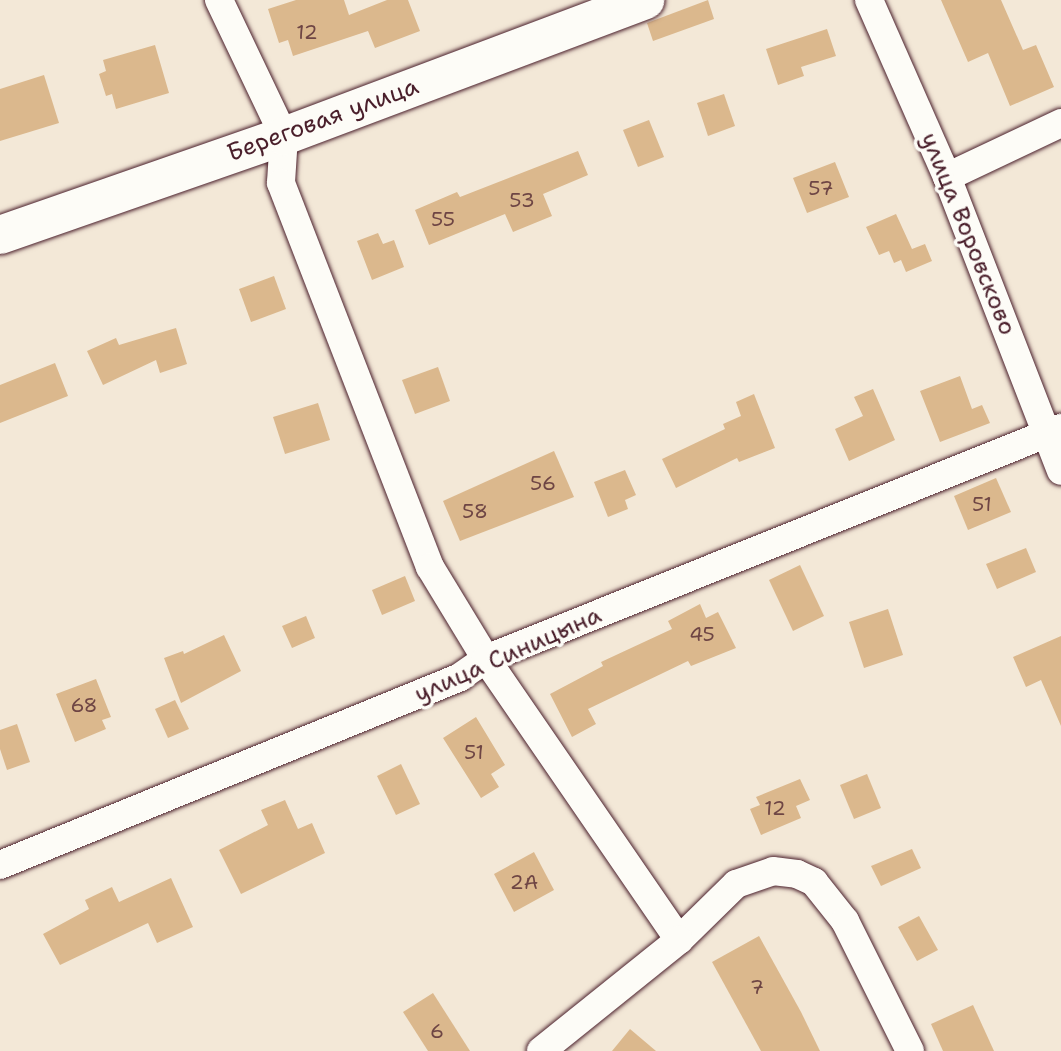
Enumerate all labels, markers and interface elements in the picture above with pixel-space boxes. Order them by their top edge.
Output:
house number: 12 [296,20,318,44]
street label: Береговая улица [223,72,423,168]
street label: улица Воровсково [914,129,1022,339]
house number: 57 [808,176,834,200]
house number: 53 [509,188,535,212]
house number: 55 [431,207,455,231]
house number: 56 [530,471,556,495]
house number: 51 [972,492,992,516]
house number: 58 [462,499,488,523]
street label: улица Синицына [410,601,606,709]
house number: 45 [689,622,715,646]
house number: 68 [70,693,98,717]
house number: 51 [464,740,484,764]
house number: 12 [764,796,786,820]
house number: 2А [510,870,538,894]
house number: 7 [750,975,764,999]
house number: 6 [430,1019,444,1043]

